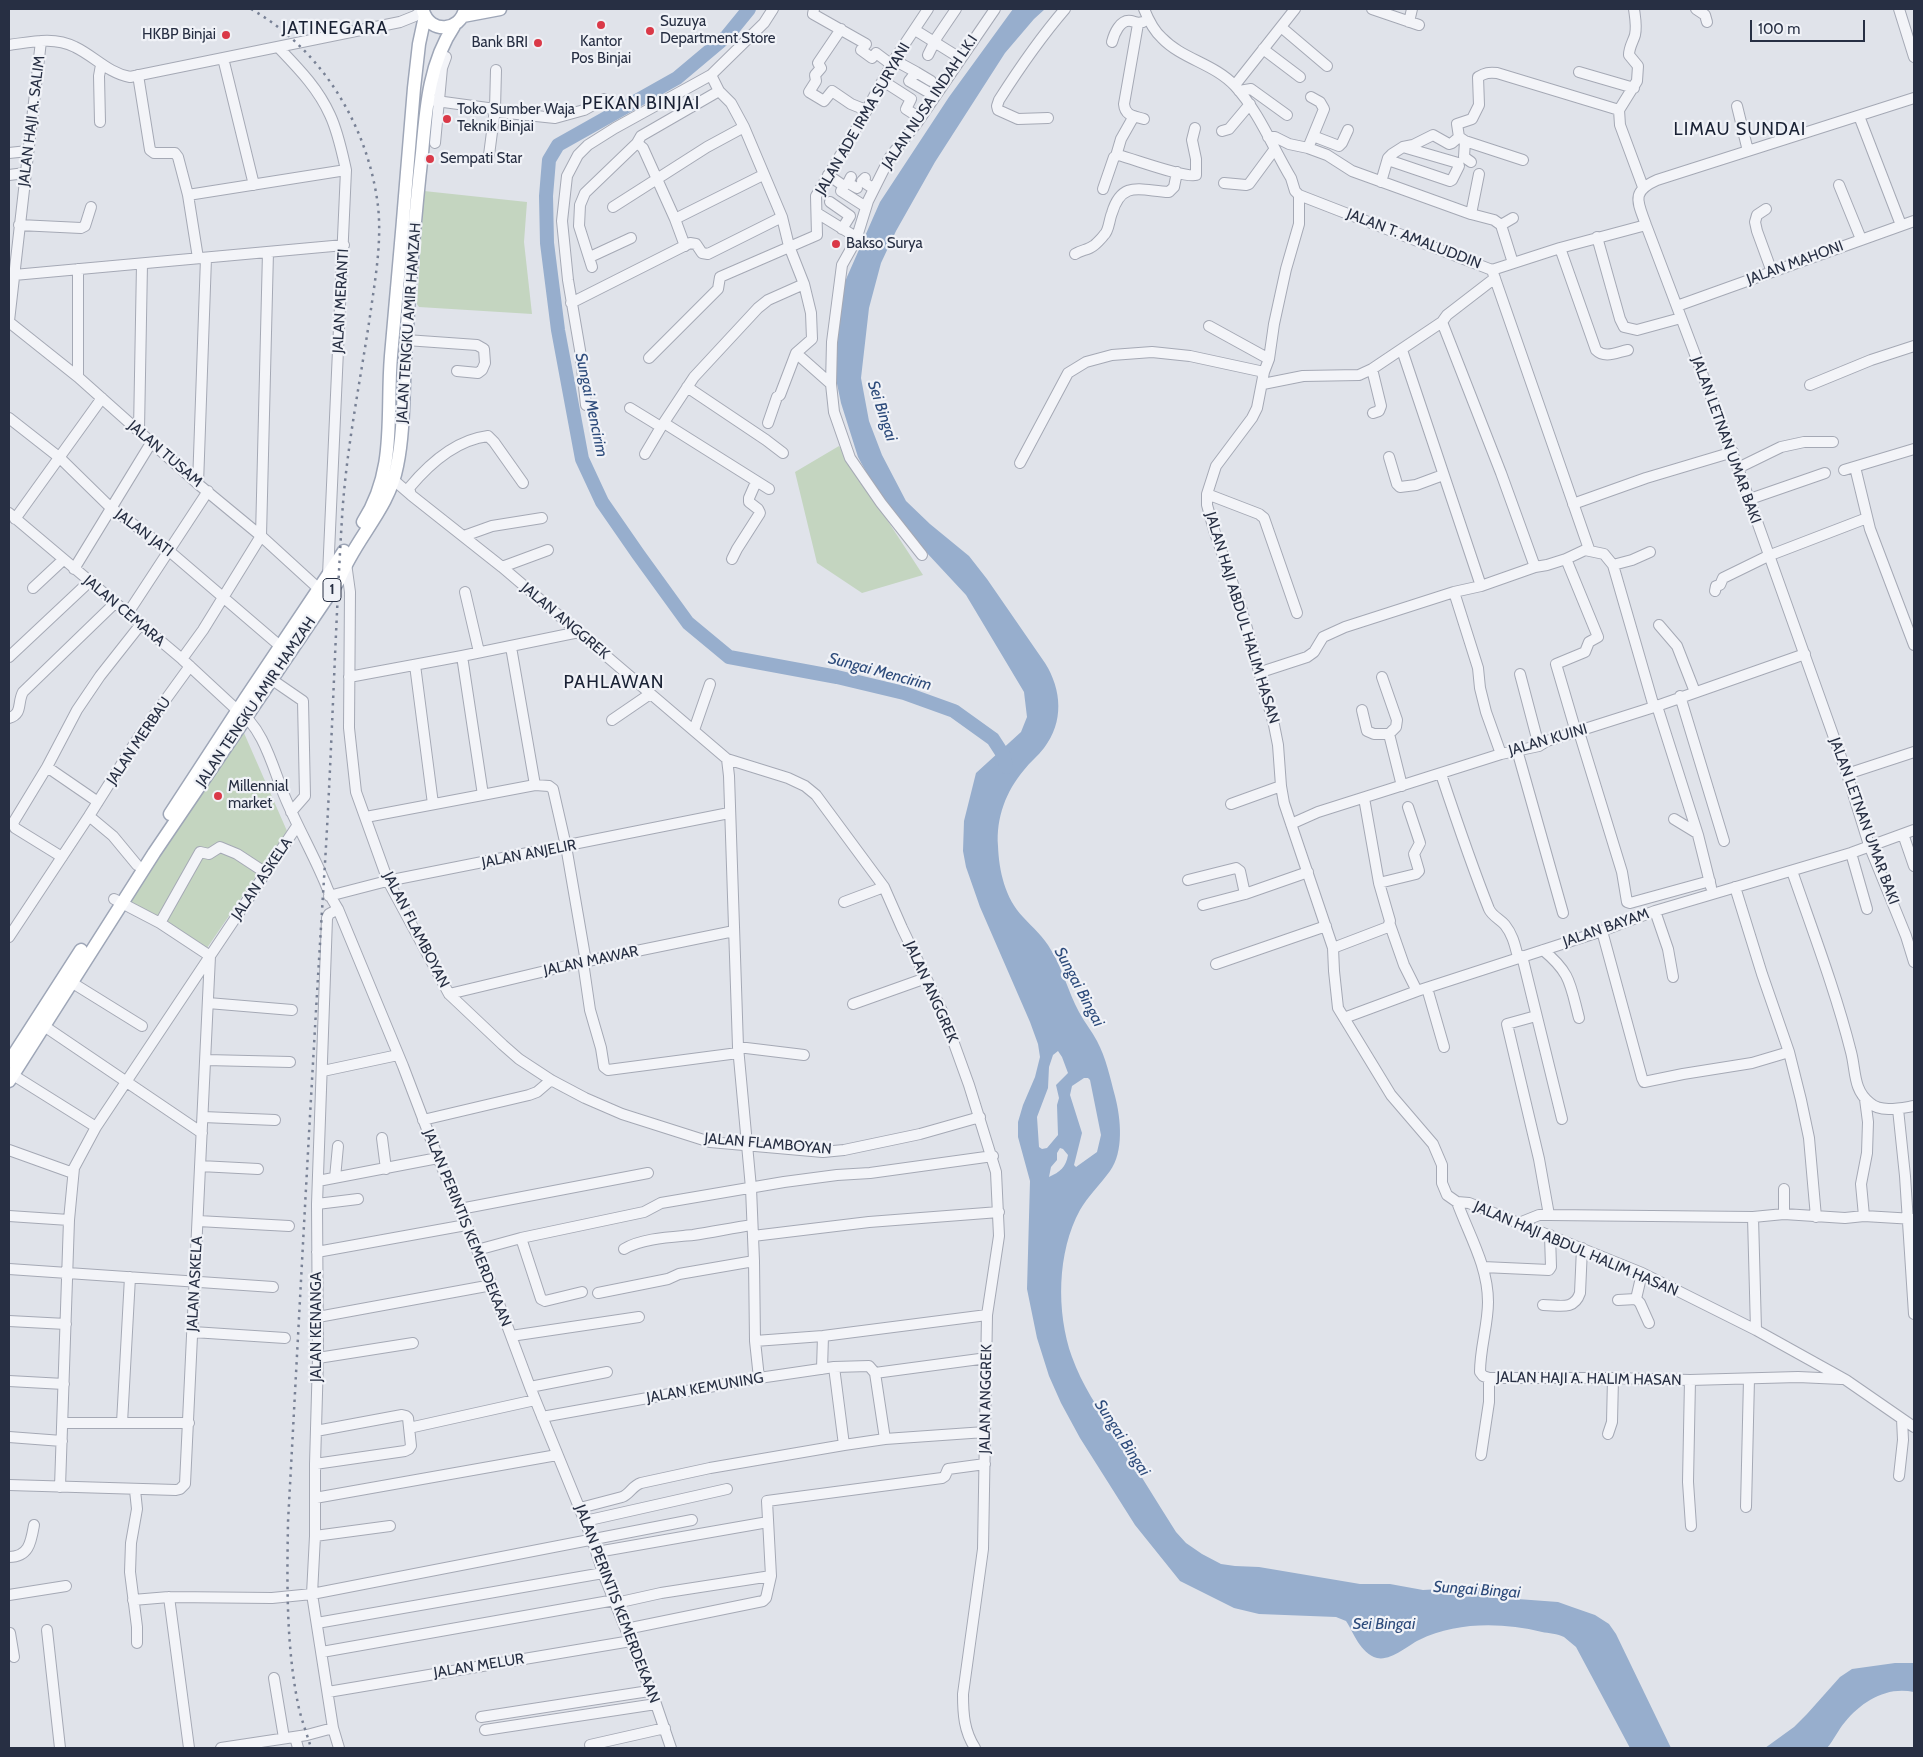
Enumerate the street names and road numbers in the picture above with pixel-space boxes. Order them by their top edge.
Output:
street label: JALAN NUSA INDAH LK.I [878,32,982,172]
street label: JALAN ADE IRMA SURYANI [812,40,914,198]
street label: JALAN HAJI A. SALIM [15,54,49,188]
street label: JALAN T. AMALUDDIN [1344,205,1484,273]
street label: JALAN TENGKU AMIR HAMZAH [393,222,425,424]
street label: JALAN MAHONI [1744,237,1846,289]
street label: JALAN MERANTI [329,248,353,354]
street label: JALAN LETNAN UMAR BAKI [1687,354,1765,526]
street label: JALAN TUSAM [124,417,206,491]
street label: JALAN JATI [111,505,177,561]
street label: JALAN HAJI ABDUL HALIM HASAN [1201,510,1283,726]
street label: JALAN CEMARA [80,572,168,650]
road number: 1 [323,578,341,602]
street label: JALAN ANGGREK [517,579,613,663]
street label: JALAN TENGKU AMIR HAMZAH [192,614,320,790]
street label: JALAN MERBAU [103,694,175,788]
street label: JALAN KUINI [1506,720,1590,760]
street label: JALAN LETNAN UMAR BAKI [1825,735,1903,907]
street label: JALAN ASKELA [228,834,296,924]
street label: JALAN ANJELIR [480,836,578,872]
street label: JALAN FLAMBOYAN [379,869,453,991]
street label: JALAN BAYAM [1561,905,1651,951]
street label: JALAN ANGGREK [900,938,962,1046]
street label: JALAN MAWAR [542,942,640,980]
street label: JALAN PERINTIS KEMERDEKAAN [419,1127,515,1329]
street label: JALAN FLAMBOYAN [703,1129,833,1159]
street label: JALAN HAJI ABDUL HALIM HASAN [1471,1198,1681,1300]
street label: JALAN ASKELA [184,1236,206,1332]
street label: JALAN KENANGA [308,1272,326,1382]
street label: JALAN ANGGREK [976,1344,996,1454]
street label: JALAN HAJI A. HALIM HASAN [1496,1368,1682,1390]
street label: JALAN KEMUNING [645,1369,765,1407]
street label: JALAN PERINTIS KEMERDEKAAN [571,1502,663,1706]
street label: JALAN MELUR [432,1650,526,1682]

